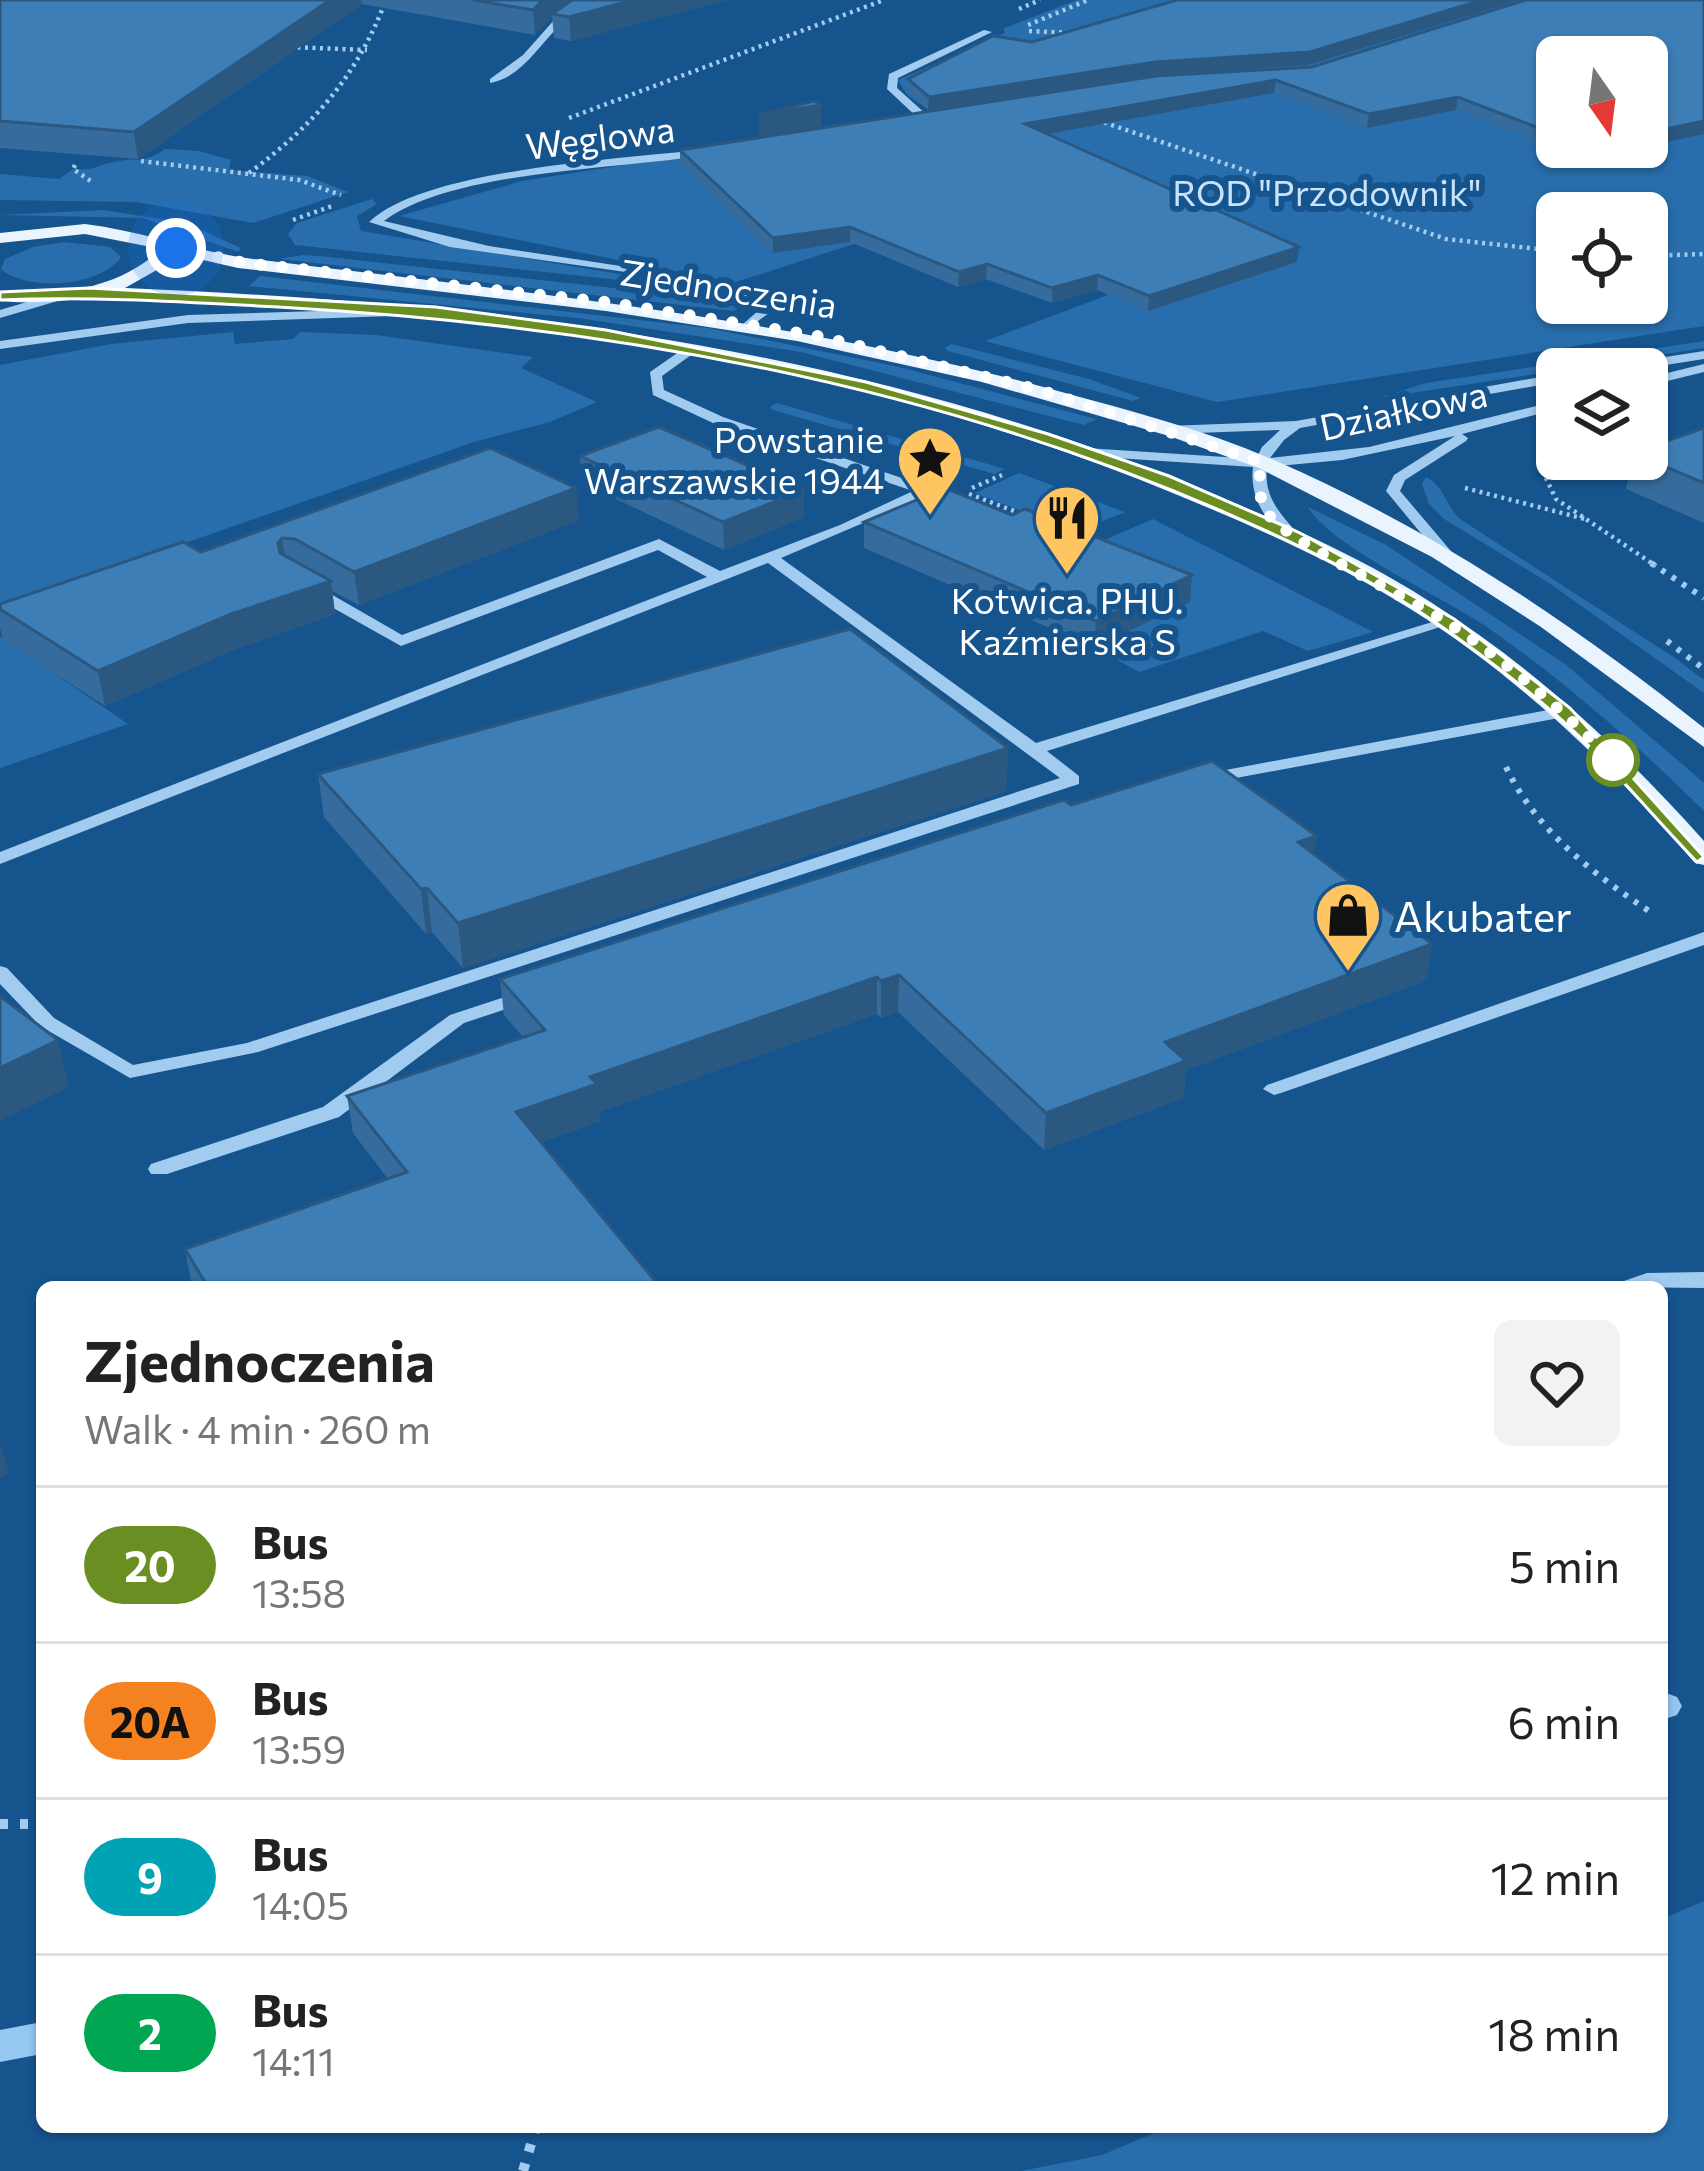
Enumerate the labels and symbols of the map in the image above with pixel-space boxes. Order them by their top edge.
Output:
north arrow [1536,36,1668,168]
street label: Węglowa [523,105,677,167]
park label: ROD "Przodownik" [1172,169,1482,213]
your location [146,218,206,278]
street label: Zjednoczenia [618,248,840,326]
street label: Działkowa [1315,370,1491,448]
place label: Powstanie Warszawskie 1944 [584,416,884,501]
place icon: Powstanie Warszawskie 1944 [895,424,965,518]
restaurant icon: Kotwica. PHU. Kaźmierska S [1032,483,1102,577]
place label: Kotwica. PHU. Kaźmierska S [951,577,1183,662]
unlabelled marker [1588,735,1638,785]
shop icon: Akubater [1313,880,1383,974]
place label: Akubater [1394,889,1572,941]

